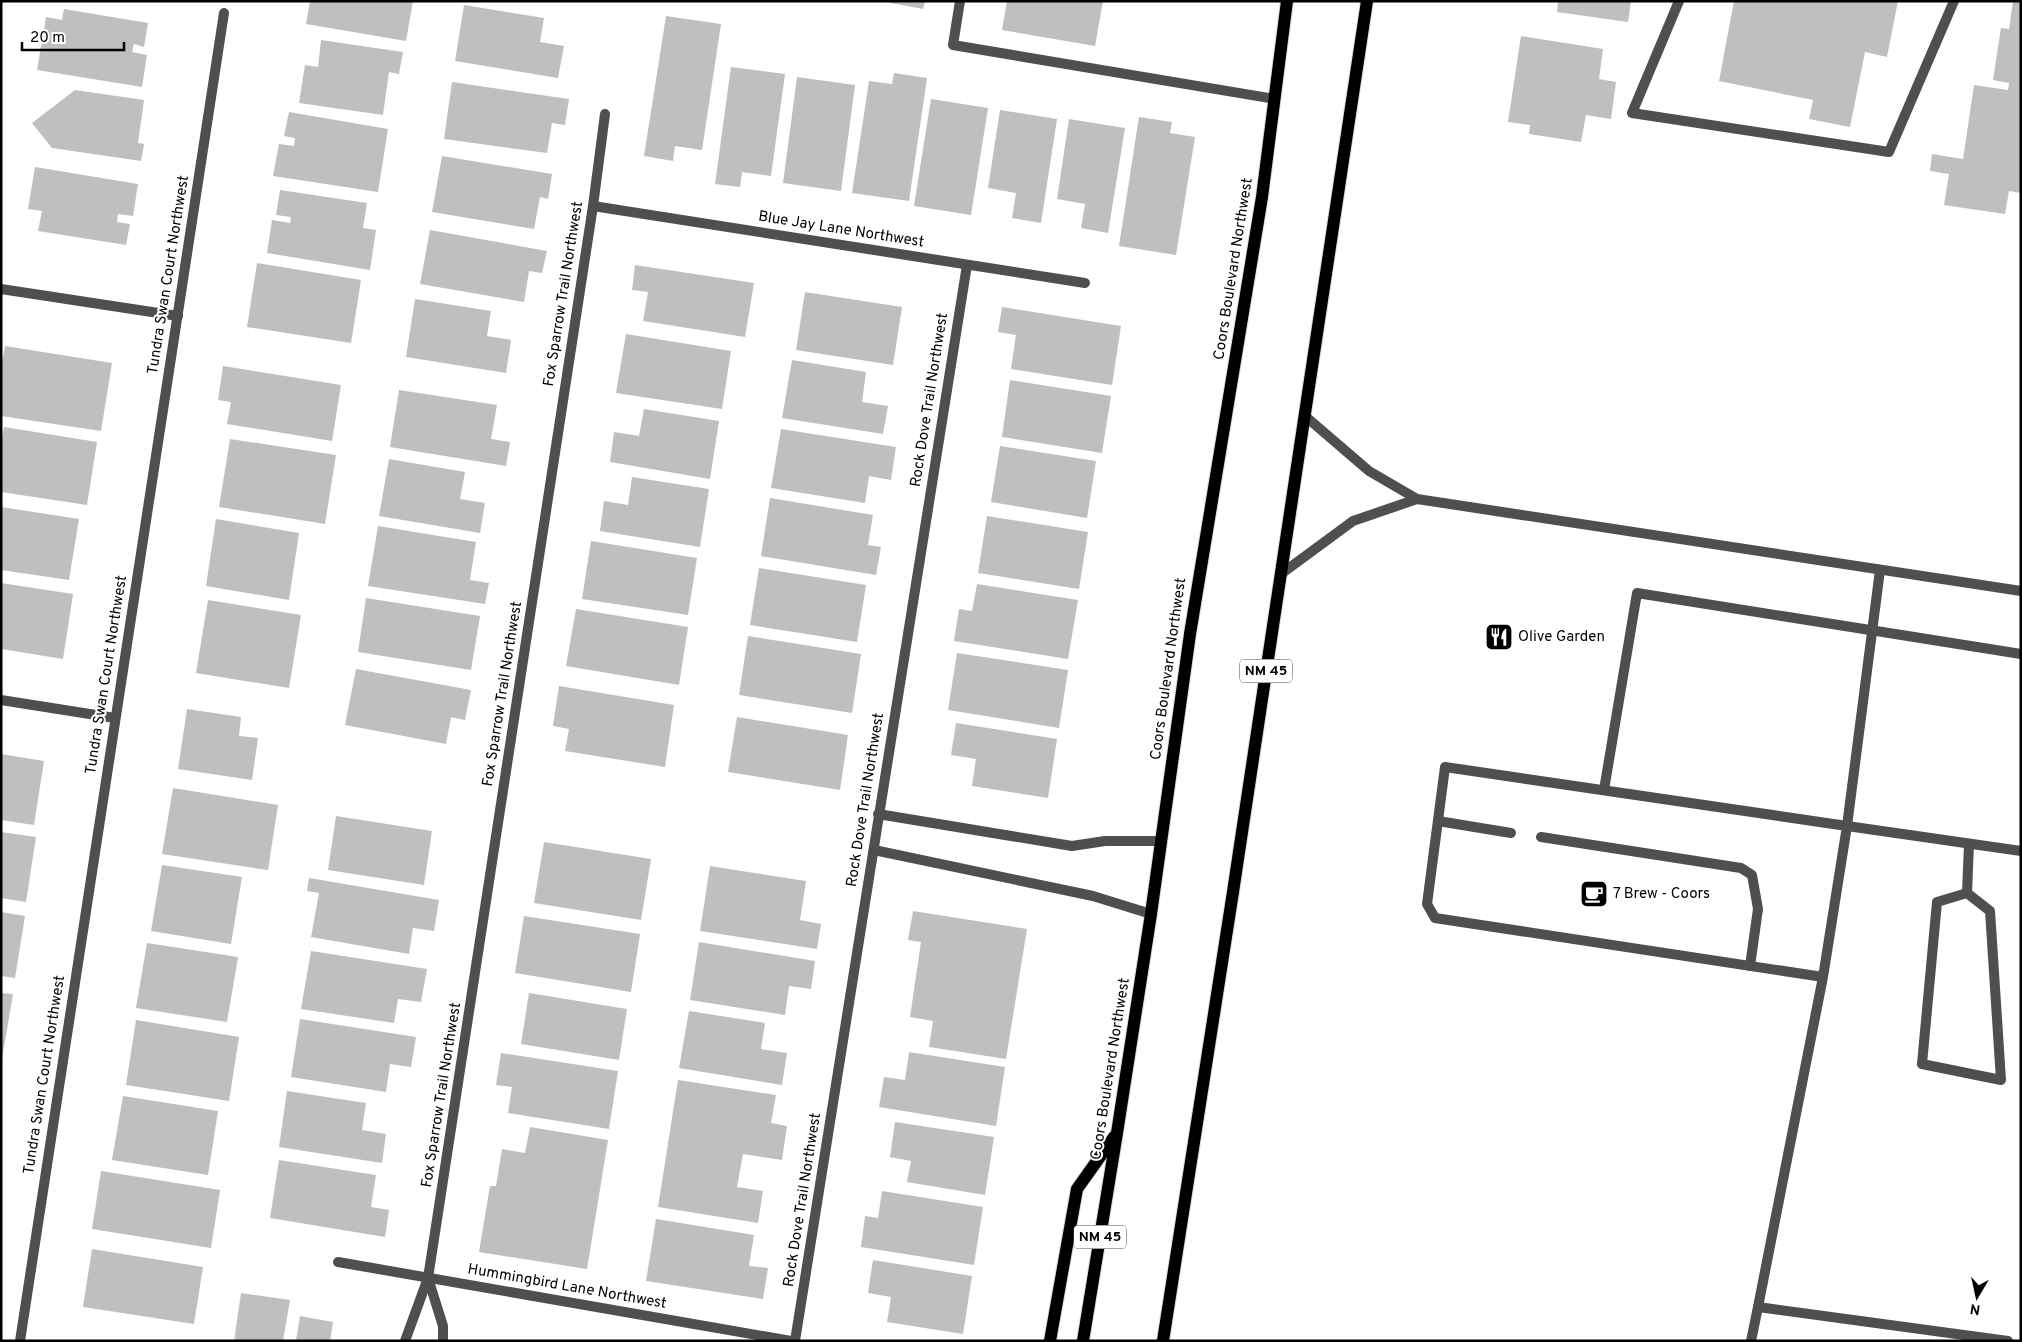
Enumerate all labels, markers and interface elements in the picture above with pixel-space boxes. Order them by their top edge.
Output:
scale bar [22,20,125,52]
text: 20 m [30,29,65,48]
street label: Tundra Swan Court Northwest [144,174,194,376]
street label: Coors Boulevard Northwest [1210,177,1258,361]
street label: Fox Sparrow Trail Northwest [540,200,588,388]
street label: Blue Jay Lane Northwest [757,207,925,253]
street label: Rock Dove Trail Northwest [907,312,953,488]
street label: Tundra Swan Court Northwest [82,574,132,776]
street label: Coors Boulevard Northwest [1147,577,1191,761]
street label: Fox Sparrow Trail Northwest [479,600,527,788]
restaurant icon: Olive Garden [1484,622,1514,652]
place label: Olive Garden [1518,628,1605,647]
road number: NM 45 [1240,659,1292,682]
street label: Rock Dove Trail Northwest [843,712,889,888]
cafe icon: 7 Brew - Coors [1579,879,1609,909]
place label: 7 Brew - Coors [1613,885,1710,904]
street label: Tundra Swan Court Northwest [20,974,70,1176]
street label: Coors Boulevard Northwest [1087,977,1135,1161]
street label: Fox Sparrow Trail Northwest [418,1001,466,1189]
street label: Rock Dove Trail Northwest [780,1112,826,1288]
road number: NM 45 [1074,1226,1126,1248]
street label: Hummingbird Lane Northwest [466,1260,668,1314]
north arrow [1952,1272,2002,1322]
text: N [1969,1299,1982,1318]

